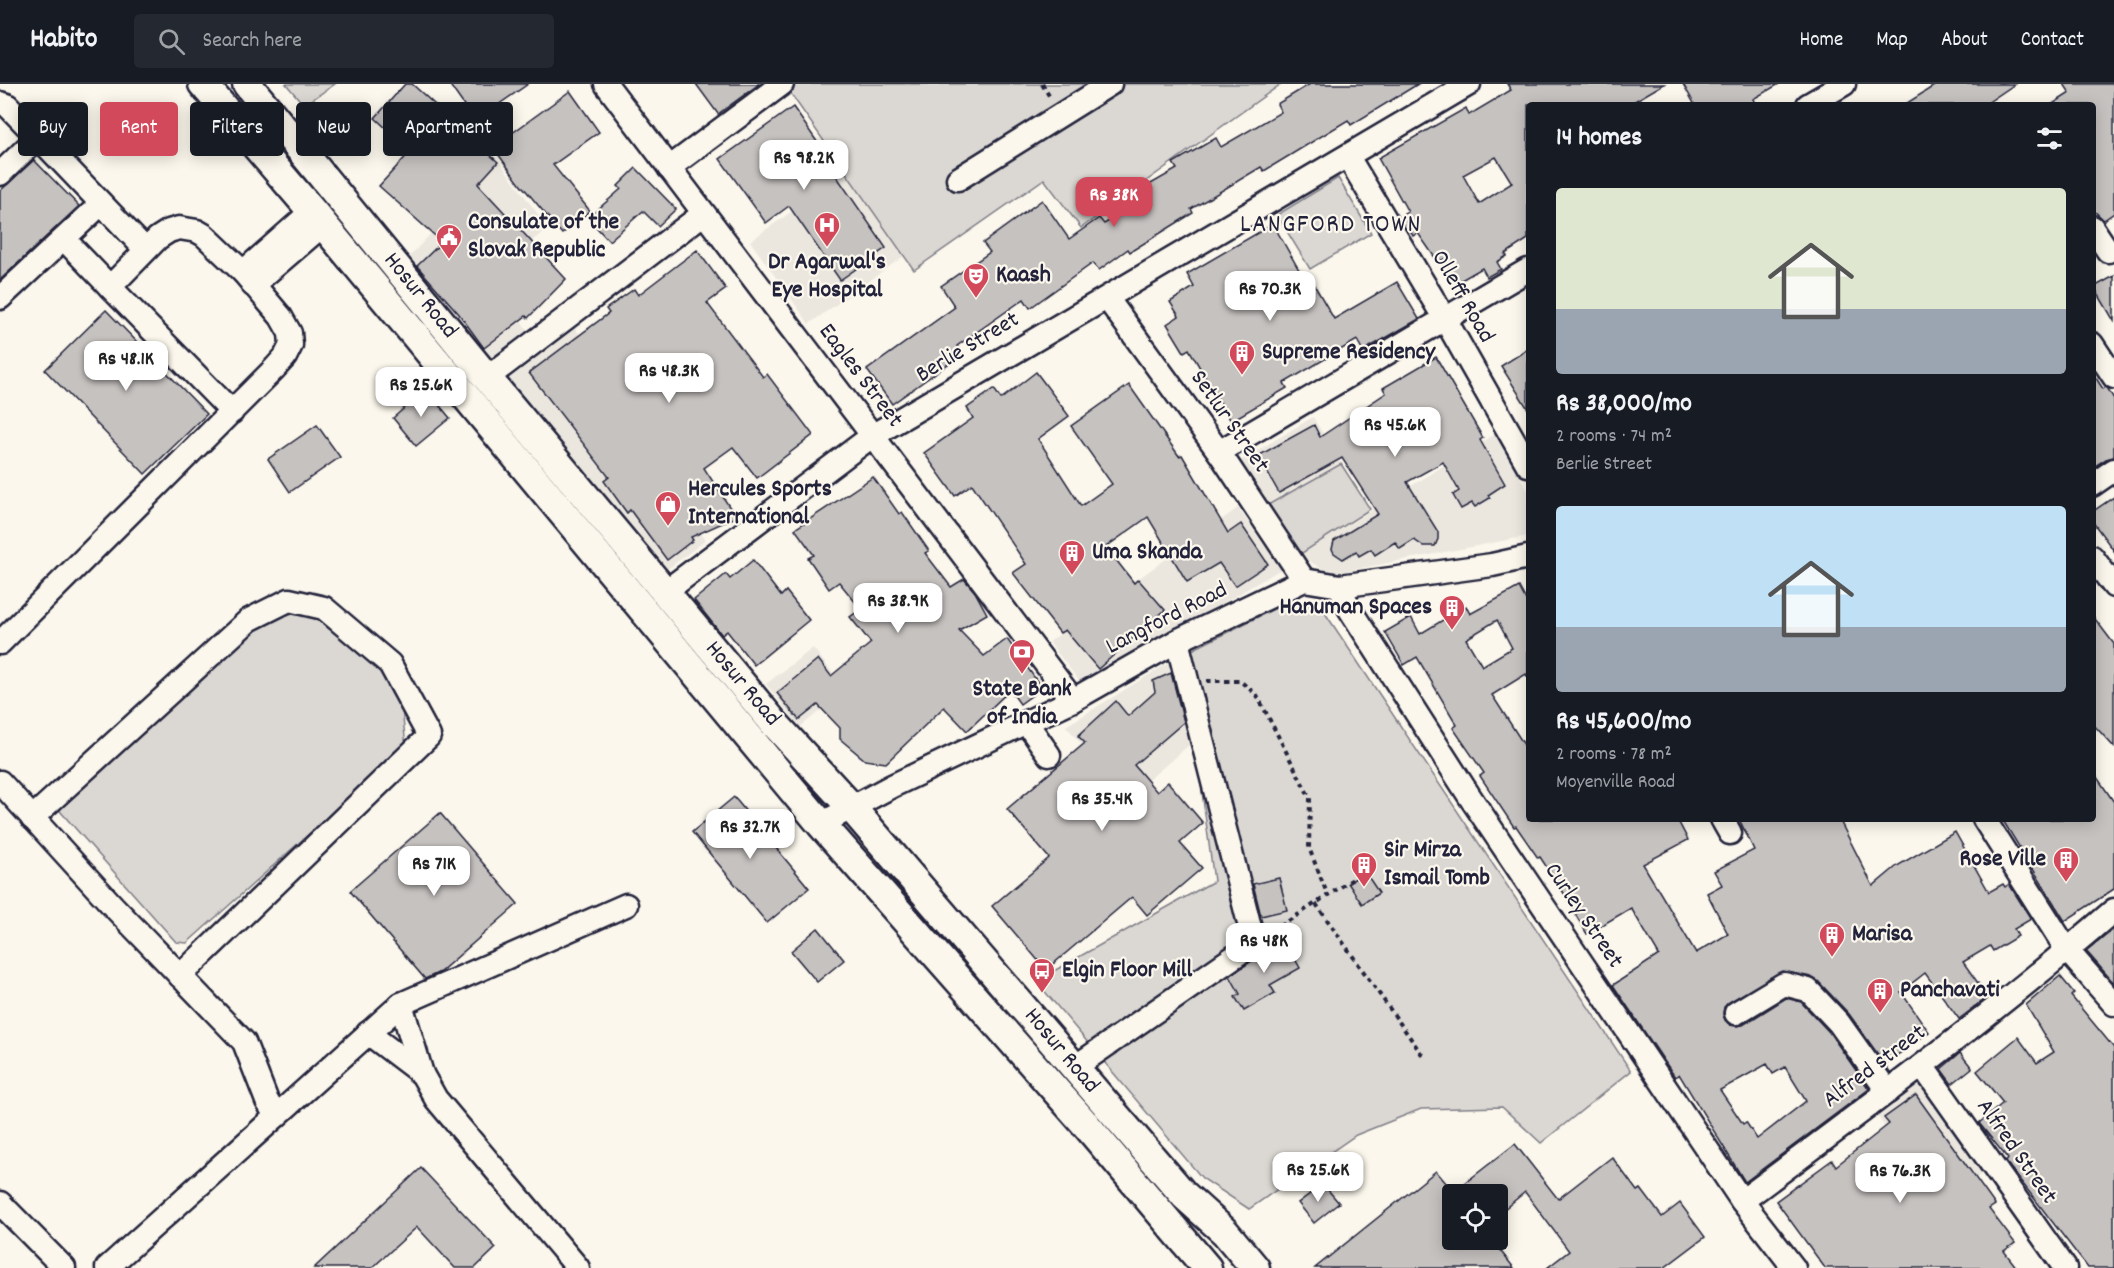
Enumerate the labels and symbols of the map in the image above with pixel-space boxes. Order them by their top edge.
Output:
pin: Rs 98.2K [742,140,866,191]
pin: Rs 38K [1065,177,1163,228]
place label: Consulate of the Slovak Republic [468,206,619,268]
district label: LANGFORD TOWN [1240,207,1422,244]
hospital icon: Dr Agarwal's Eye Hospital [812,210,842,248]
public building icon: Consulate of the Slovak Republic [434,222,464,260]
street label: Olleff Road [1422,244,1502,350]
street label: Hosur Road [374,245,466,347]
place label: Dr Agarwal's Eye Hospital [768,246,886,308]
place label: Kaash [996,259,1051,293]
theatre icon: Kaash [961,261,991,299]
pin: Rs 70.3K [1208,271,1332,322]
street label: Berlie Street [910,304,1026,392]
street label: Eagles Street [809,317,911,435]
place label: Supreme Residency [1262,336,1436,370]
building icon: Supreme Residency [1227,338,1257,376]
pin: Rs 48.1K [64,341,188,392]
pin: Rs 48.3K [607,353,731,404]
street label: Setlur Street [1181,364,1277,481]
pin: Rs 25.6K [359,367,483,418]
pin: Rs 45.6K [1333,407,1457,458]
place label: Hercules Sports International [688,473,832,535]
shop icon: Hercules Sports International [653,489,683,527]
place label: Uma Skanda [1092,536,1203,570]
building icon: Uma Skanda [1057,538,1087,576]
street label: Langford Road [1100,574,1234,664]
pin: Rs 38.9K [836,583,960,634]
place label: Hanuman Spaces [1279,591,1432,625]
building icon: Hanuman Spaces [1437,593,1467,631]
street label: Hosur Road [696,634,788,734]
bank icon: State Bank of India [1007,637,1037,675]
place label: State Bank of India [972,673,1072,735]
pin: Rs 35.4K [1040,781,1164,832]
pin: Rs 32.7K [688,809,812,860]
place label: Sir Mirza Ismail Tomb [1384,834,1490,896]
place label: Rose Ville [1960,843,2046,877]
building icon: Rose Ville [2051,845,2081,883]
pin: Rs 71K [385,846,483,897]
building icon: Sir Mirza Ismail Tomb [1349,850,1379,888]
street label: Curley Street [1535,856,1631,976]
place label: Marisa [1852,918,1913,952]
building icon: Marisa [1817,920,1847,958]
pin: Rs 48K [1215,923,1313,974]
place label: Elgin Floor Mill [1062,954,1192,988]
bus stop icon: Elgin Floor Mill [1027,956,1057,994]
place label: Panchavati [1900,974,2000,1008]
building icon: Panchavati [1865,976,1895,1014]
street label: Hosur Road [1015,1001,1107,1101]
street label: Alfred street [1816,1017,1934,1117]
street label: Alfred Street [1967,1092,2065,1212]
pin: Rs 25.6K [1256,1152,1380,1203]
pin: Rs 76.3K [1838,1153,1962,1204]

